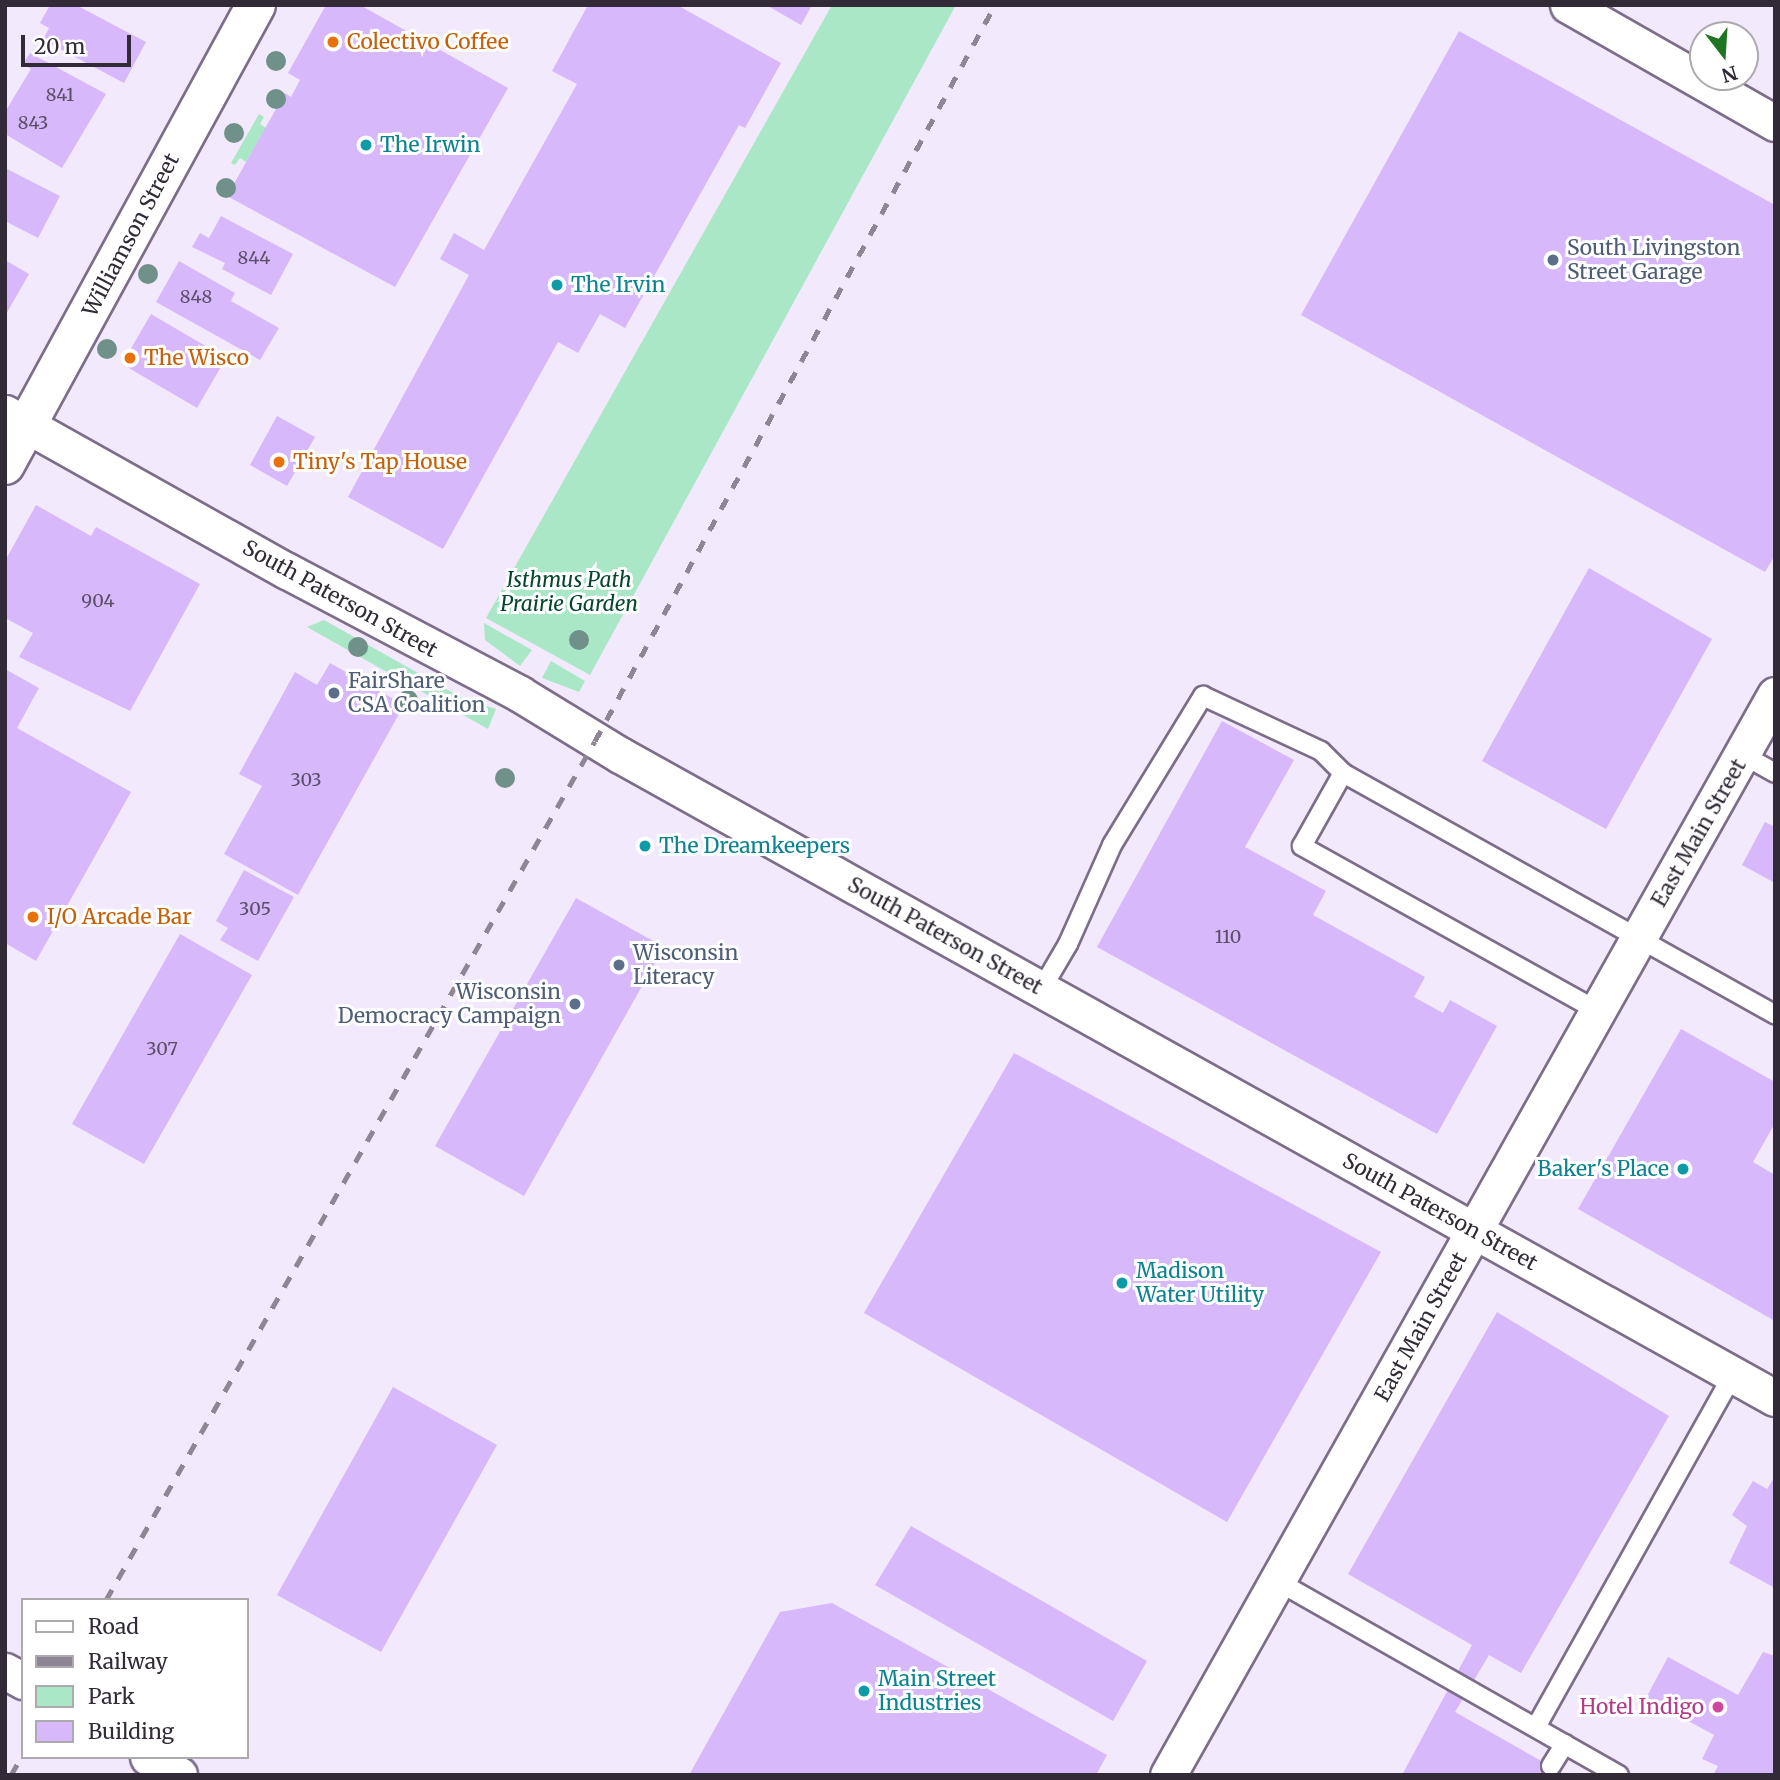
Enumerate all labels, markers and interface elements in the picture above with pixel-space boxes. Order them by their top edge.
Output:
scale bar [24,21,135,65]
north arrow [1689,21,1759,91]
place label: Colectivo Coffee [347,29,509,55]
text: 20 m [34,33,85,60]
marker: Colectivo Coffee [325,34,341,50]
text: N [1719,60,1740,88]
house number: 841 [46,84,74,106]
house number: 843 [18,112,48,134]
place label: The Irwin [380,132,481,158]
marker: The Irwin [358,137,374,153]
street label: Williamson Street [77,149,185,321]
place label: South Livingston Street Garage [1567,235,1741,285]
house number: 844 [238,247,270,269]
marker: South Livingston Street Garage [1545,252,1561,268]
place label: The Irvin [571,272,666,298]
marker: The Irvin [549,277,565,293]
house number: 848 [180,286,212,308]
place label: The Wisco [144,345,249,371]
marker: The Wisco [122,350,138,366]
place label: Tiny's Tap House [293,449,467,475]
marker: Tiny's Tap House [271,454,287,470]
street label: South Paterson Street [238,535,442,663]
park label: Isthmus Path Prairie Garden [500,567,638,617]
house number: 904 [81,590,115,612]
place label: FairShare CSA Coalition [348,668,485,718]
marker: FairShare CSA Coalition [326,685,342,701]
street label: East Main Street [1646,755,1752,911]
house number: 303 [290,769,322,791]
place label: The Dreamkeepers [659,833,850,859]
marker: The Dreamkeepers [637,838,653,854]
street label: South Paterson Street [843,872,1047,1000]
house number: 305 [239,898,271,920]
place label: I/O Arcade Bar [47,904,192,930]
marker: I/O Arcade Bar [25,909,41,925]
house number: 110 [1215,926,1241,948]
place label: Wisconsin Literacy [633,940,738,990]
marker: Wisconsin Literacy [611,957,627,973]
place label: Wisconsin Democracy Campaign [338,979,561,1029]
marker: Wisconsin Democracy Campaign [567,996,583,1012]
house number: 307 [146,1038,178,1060]
street label: South Paterson Street [1338,1148,1542,1276]
place label: Baker's Place [1537,1156,1669,1182]
marker: Baker's Place [1675,1161,1691,1177]
street label: East Main Street [1370,1248,1472,1406]
place label: Madison Water Utility [1136,1258,1264,1308]
marker: Madison Water Utility [1114,1275,1130,1291]
legend [21,1598,248,1759]
text: Road [88,1613,139,1640]
text: Railway [88,1648,168,1675]
place label: Main Street Industries [878,1666,996,1716]
text: Park [88,1683,135,1710]
marker: Main Street Industries [856,1683,872,1699]
place label: Hotel Indigo [1580,1694,1704,1720]
marker: Hotel Indigo [1710,1699,1726,1715]
text: Building [88,1718,174,1745]

